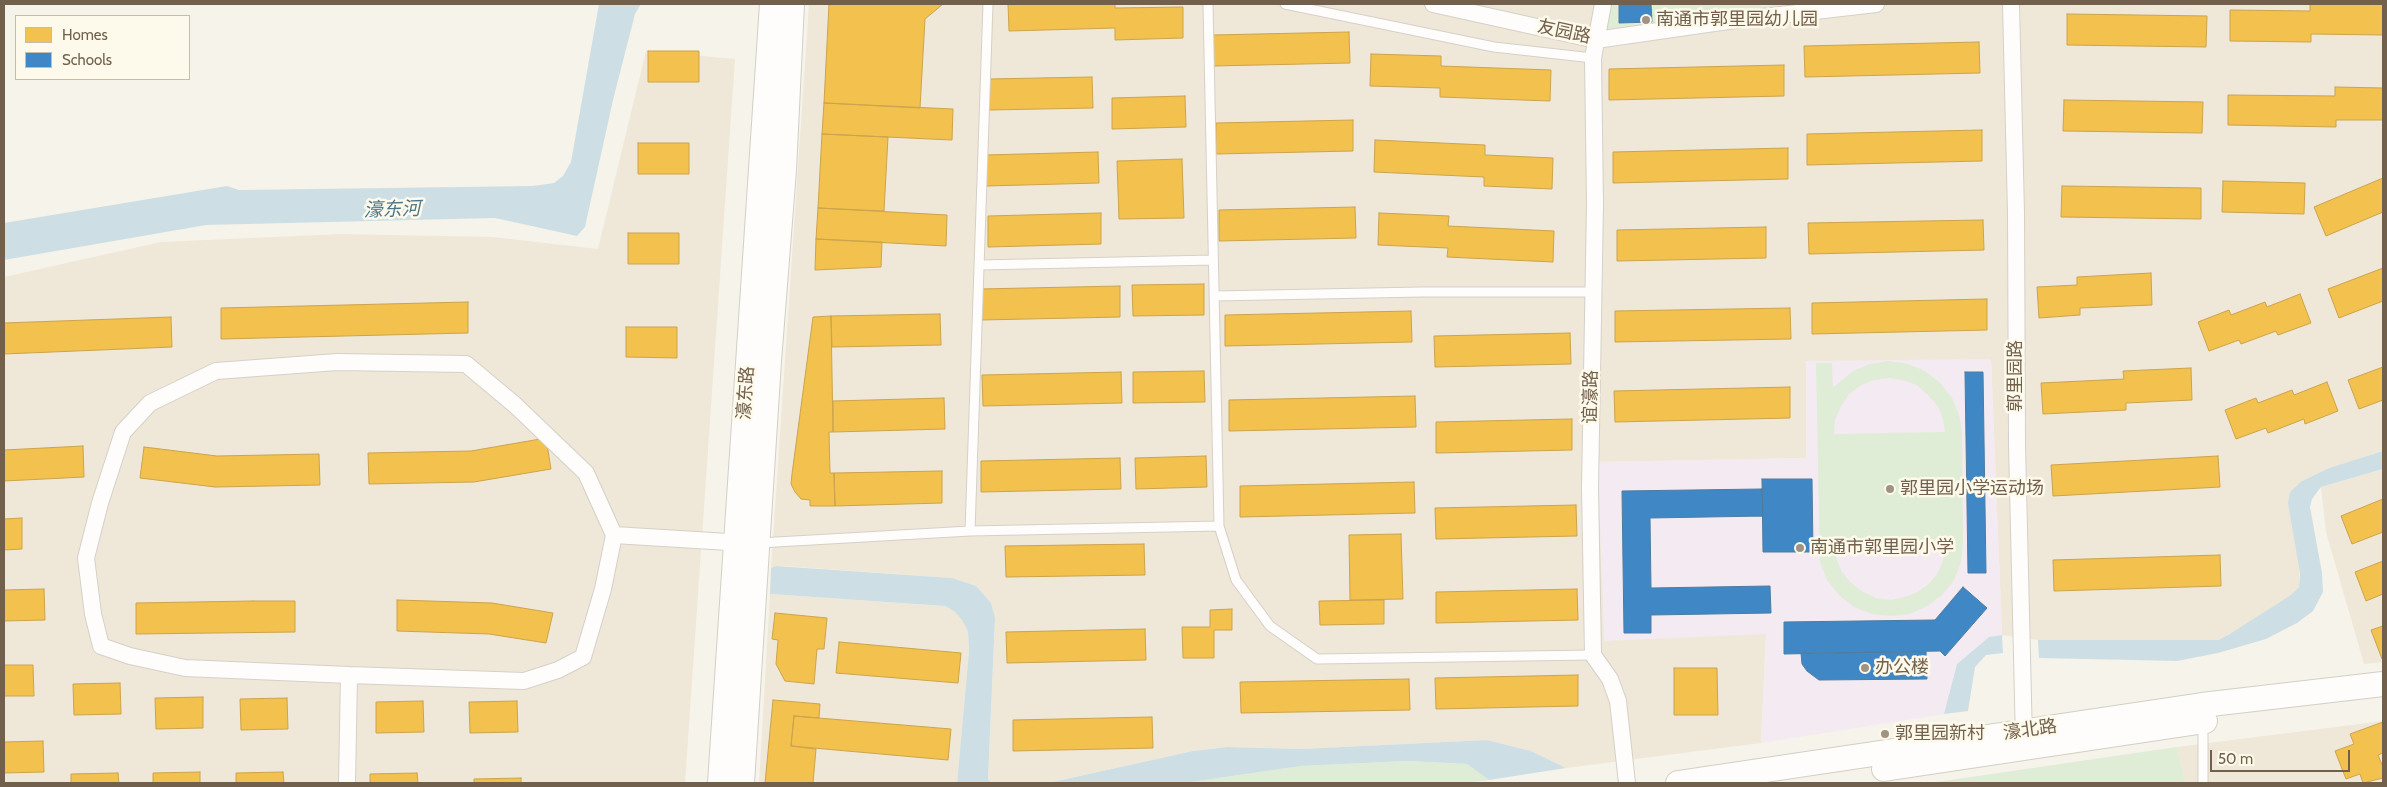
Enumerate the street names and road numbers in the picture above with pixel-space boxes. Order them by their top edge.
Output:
street label: 友园路 [1535,16,1593,48]
street label: 郭里园路 [2005,340,2027,412]
street label: 濠东路 [733,365,759,421]
street label: 谊濠路 [1580,370,1602,424]
street label: 濠北路 [2002,716,2058,744]

